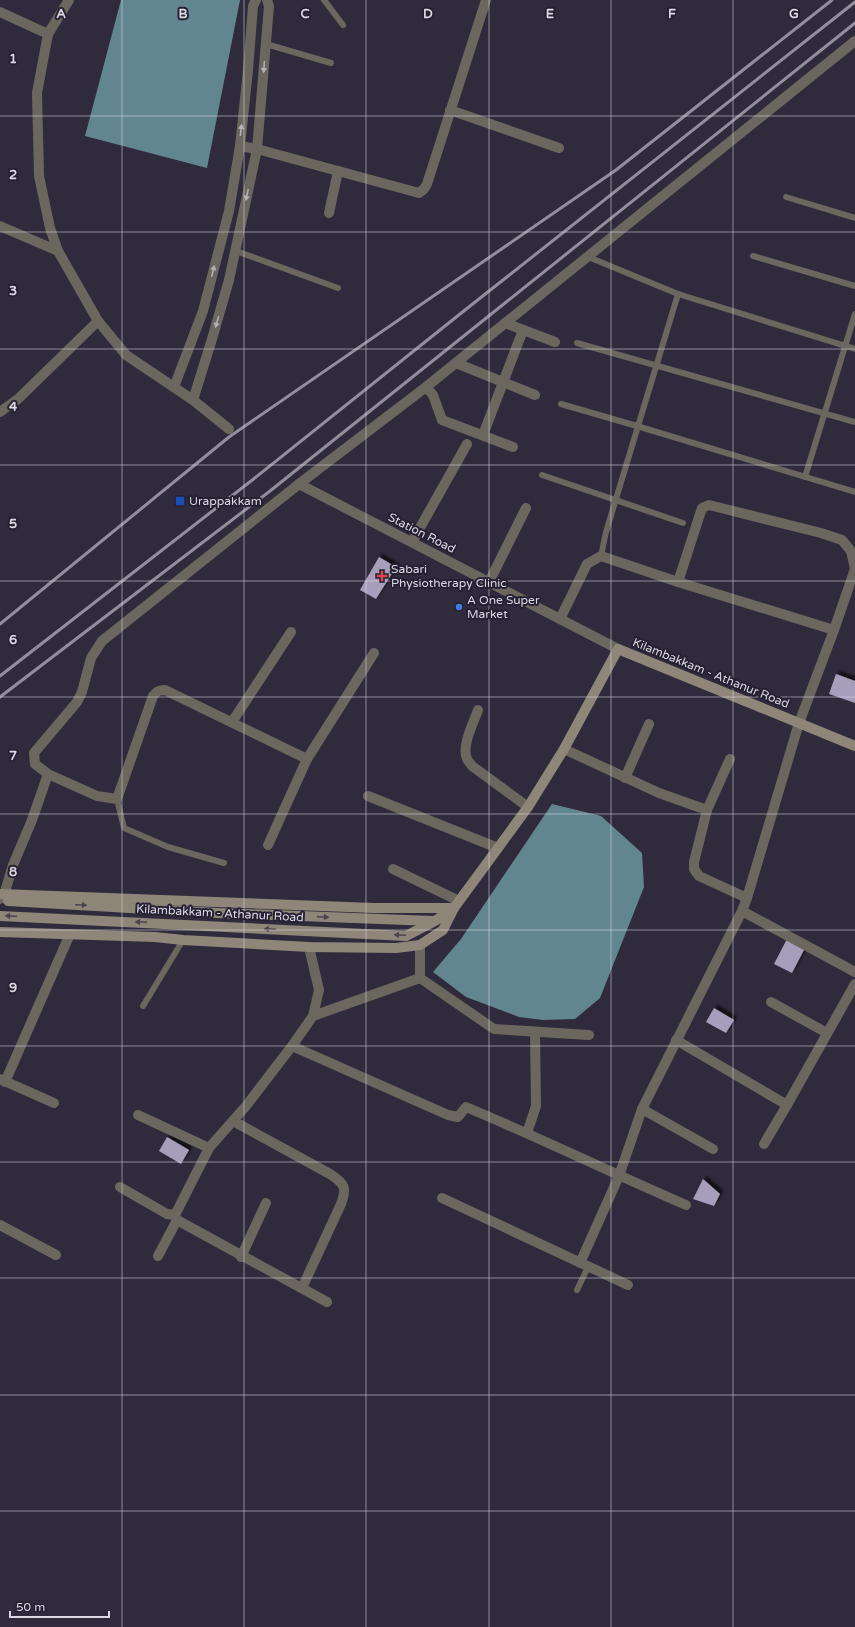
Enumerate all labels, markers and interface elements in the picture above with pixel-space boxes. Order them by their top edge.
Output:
text: A [56,6,66,22]
text: B [178,6,188,22]
text: C [300,6,310,22]
text: D [423,6,433,22]
text: E [546,6,554,22]
text: F [668,6,676,22]
text: G [789,6,799,22]
text: 1 [9,51,17,67]
one-way arrow [261,60,268,73]
one-way arrow [238,124,245,136]
text: 2 [9,167,17,183]
one-way arrow [244,189,250,201]
one-way arrow [211,265,217,277]
text: 3 [9,283,17,299]
one-way arrow [214,316,220,328]
text: 4 [9,399,18,415]
place label: Urappakkam [189,494,262,508]
marker: Urappakkam [174,495,186,507]
street label: Station Road [386,510,458,556]
text: 5 [9,516,17,532]
place label: Sabari Physiotherapy Clinic [391,562,507,590]
marker: Sabari Physiotherapy Clinic [376,570,388,582]
place label: A One Super Market [467,593,540,621]
marker: A One Super Market [454,602,464,612]
text: 6 [9,632,17,648]
street label: Kilambakkam - Athanur Road [631,635,791,711]
text: 7 [9,748,17,764]
text: 8 [9,864,17,880]
one-way arrow [75,902,87,909]
street label: Kilambakkam - Athanur Road [136,902,304,924]
one-way arrow [4,913,17,919]
one-way arrow [317,914,330,920]
one-way arrow [134,919,147,925]
one-way arrow [264,925,276,932]
one-way arrow [394,932,406,939]
text: 9 [9,980,17,996]
scale bar [10,1593,109,1619]
text: 50 m [16,1600,45,1614]

